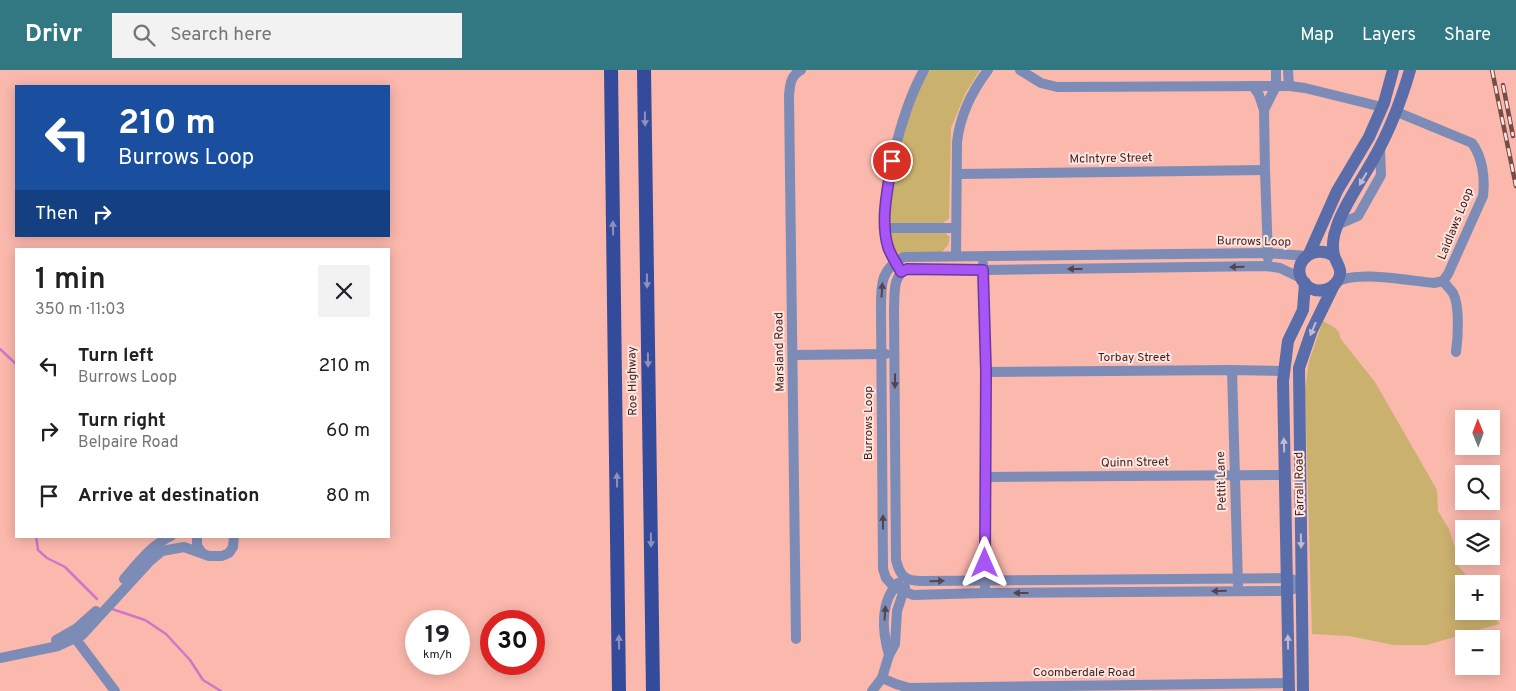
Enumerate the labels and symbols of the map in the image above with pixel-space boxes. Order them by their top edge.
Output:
one-way arrow [641,111,649,127]
pin [871,140,913,182]
street label: McIntyre Street [1069,150,1153,168]
one-way arrow [1358,172,1367,185]
street label: Laidlaws Loop [1434,186,1478,262]
one-way arrow [609,220,617,236]
street label: Burrows Loop [1217,233,1291,251]
one-way arrow [1229,263,1245,271]
one-way arrow [1067,265,1083,273]
one-way arrow [643,273,651,289]
one-way arrow [878,281,886,297]
street label: Marsland Road [771,312,789,392]
one-way arrow [1308,322,1316,336]
street label: Roe Highway [624,346,642,416]
street label: Torbay Street [1098,350,1170,366]
one-way arrow [644,353,652,369]
one-way arrow [891,373,899,389]
street label: Burrows Loop [861,386,877,460]
north arrow [1455,410,1500,455]
one-way arrow [1280,437,1288,453]
street label: Pettit Lane [1213,451,1231,511]
street label: Farrall Road [1291,452,1309,516]
street label: Quinn Street [1101,454,1169,472]
one-way arrow [612,472,620,488]
one-way arrow [878,514,886,530]
one-way arrow [647,533,655,549]
one-way arrow [1297,533,1305,549]
position arrow [958,536,1010,588]
one-way arrow [930,577,946,585]
one-way arrow [1210,587,1226,595]
one-way arrow [1013,589,1029,597]
one-way arrow [881,605,889,621]
speed limit sign: 30 [480,610,545,675]
one-way arrow [615,634,623,650]
one-way arrow [1284,634,1292,650]
street label: Coomberdale Road [1033,665,1135,681]

